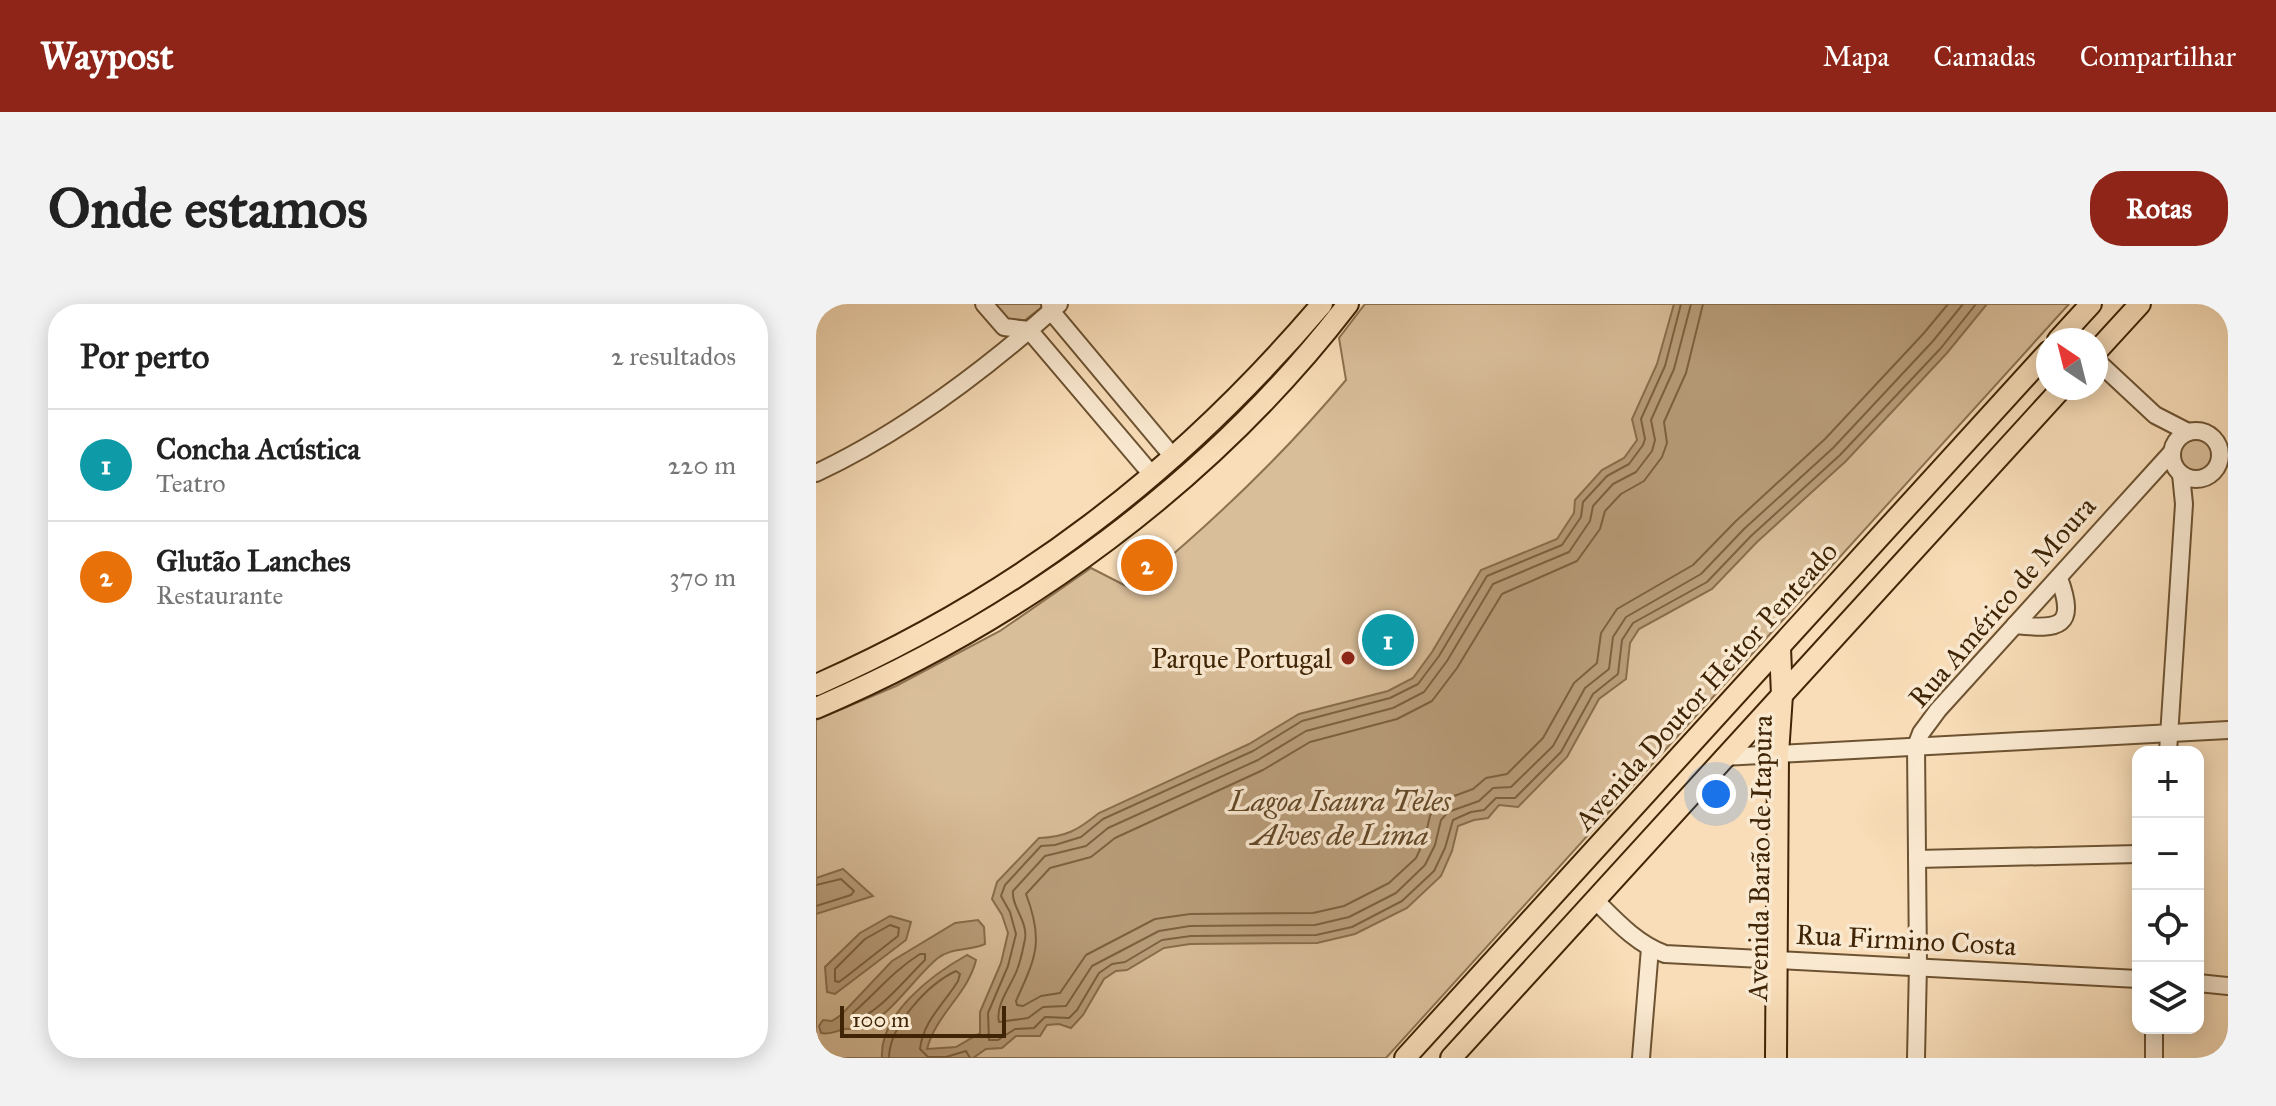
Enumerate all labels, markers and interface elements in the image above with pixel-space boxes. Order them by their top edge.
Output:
text: Waypost [40,33,173,79]
text: Mapa [1823,39,1889,74]
text: Camadas [1933,39,2036,74]
text: Compartilhar [2080,39,2236,74]
button: Rotas [2090,171,2228,246]
text: Onde estamos [48,174,368,242]
north arrow [2036,328,2108,400]
text: Por perto [80,336,209,377]
text: 2 resultados [611,340,736,372]
text: Concha Acústica [156,431,360,467]
text: 1 [101,449,111,481]
text: 220 m [668,449,736,481]
text: Teatro [156,467,226,499]
street label: Rua Américo de Moura [1901,489,2103,715]
street label: Avenida Doutor Heitor Penteado [1566,534,1845,838]
pin: 2 [1121,535,1173,595]
text: Glutão Lanches [156,543,351,579]
text: 2 [100,561,112,593]
text: 370 m [669,561,736,593]
text: Restaurante [156,579,283,611]
pin: 1 [1362,610,1414,670]
place label: Parque Portugal [1151,641,1332,676]
marker: Parque Portugal [1339,649,1357,667]
street label: Avenida Barão de Itapura [1740,714,1780,1002]
map controls [2132,746,2204,1034]
button: + [2132,746,2204,818]
your location [1696,774,1736,814]
water label: Lagoa Isaura Teles Alves de Lima [1227,783,1452,853]
button: − [2132,818,2204,890]
button: locate [2132,890,2204,962]
street label: Rua Firmino Costa [1795,917,2017,963]
button: layers [2132,962,2204,1034]
scale bar [840,1002,1006,1038]
text: 100 m [852,1006,909,1033]

